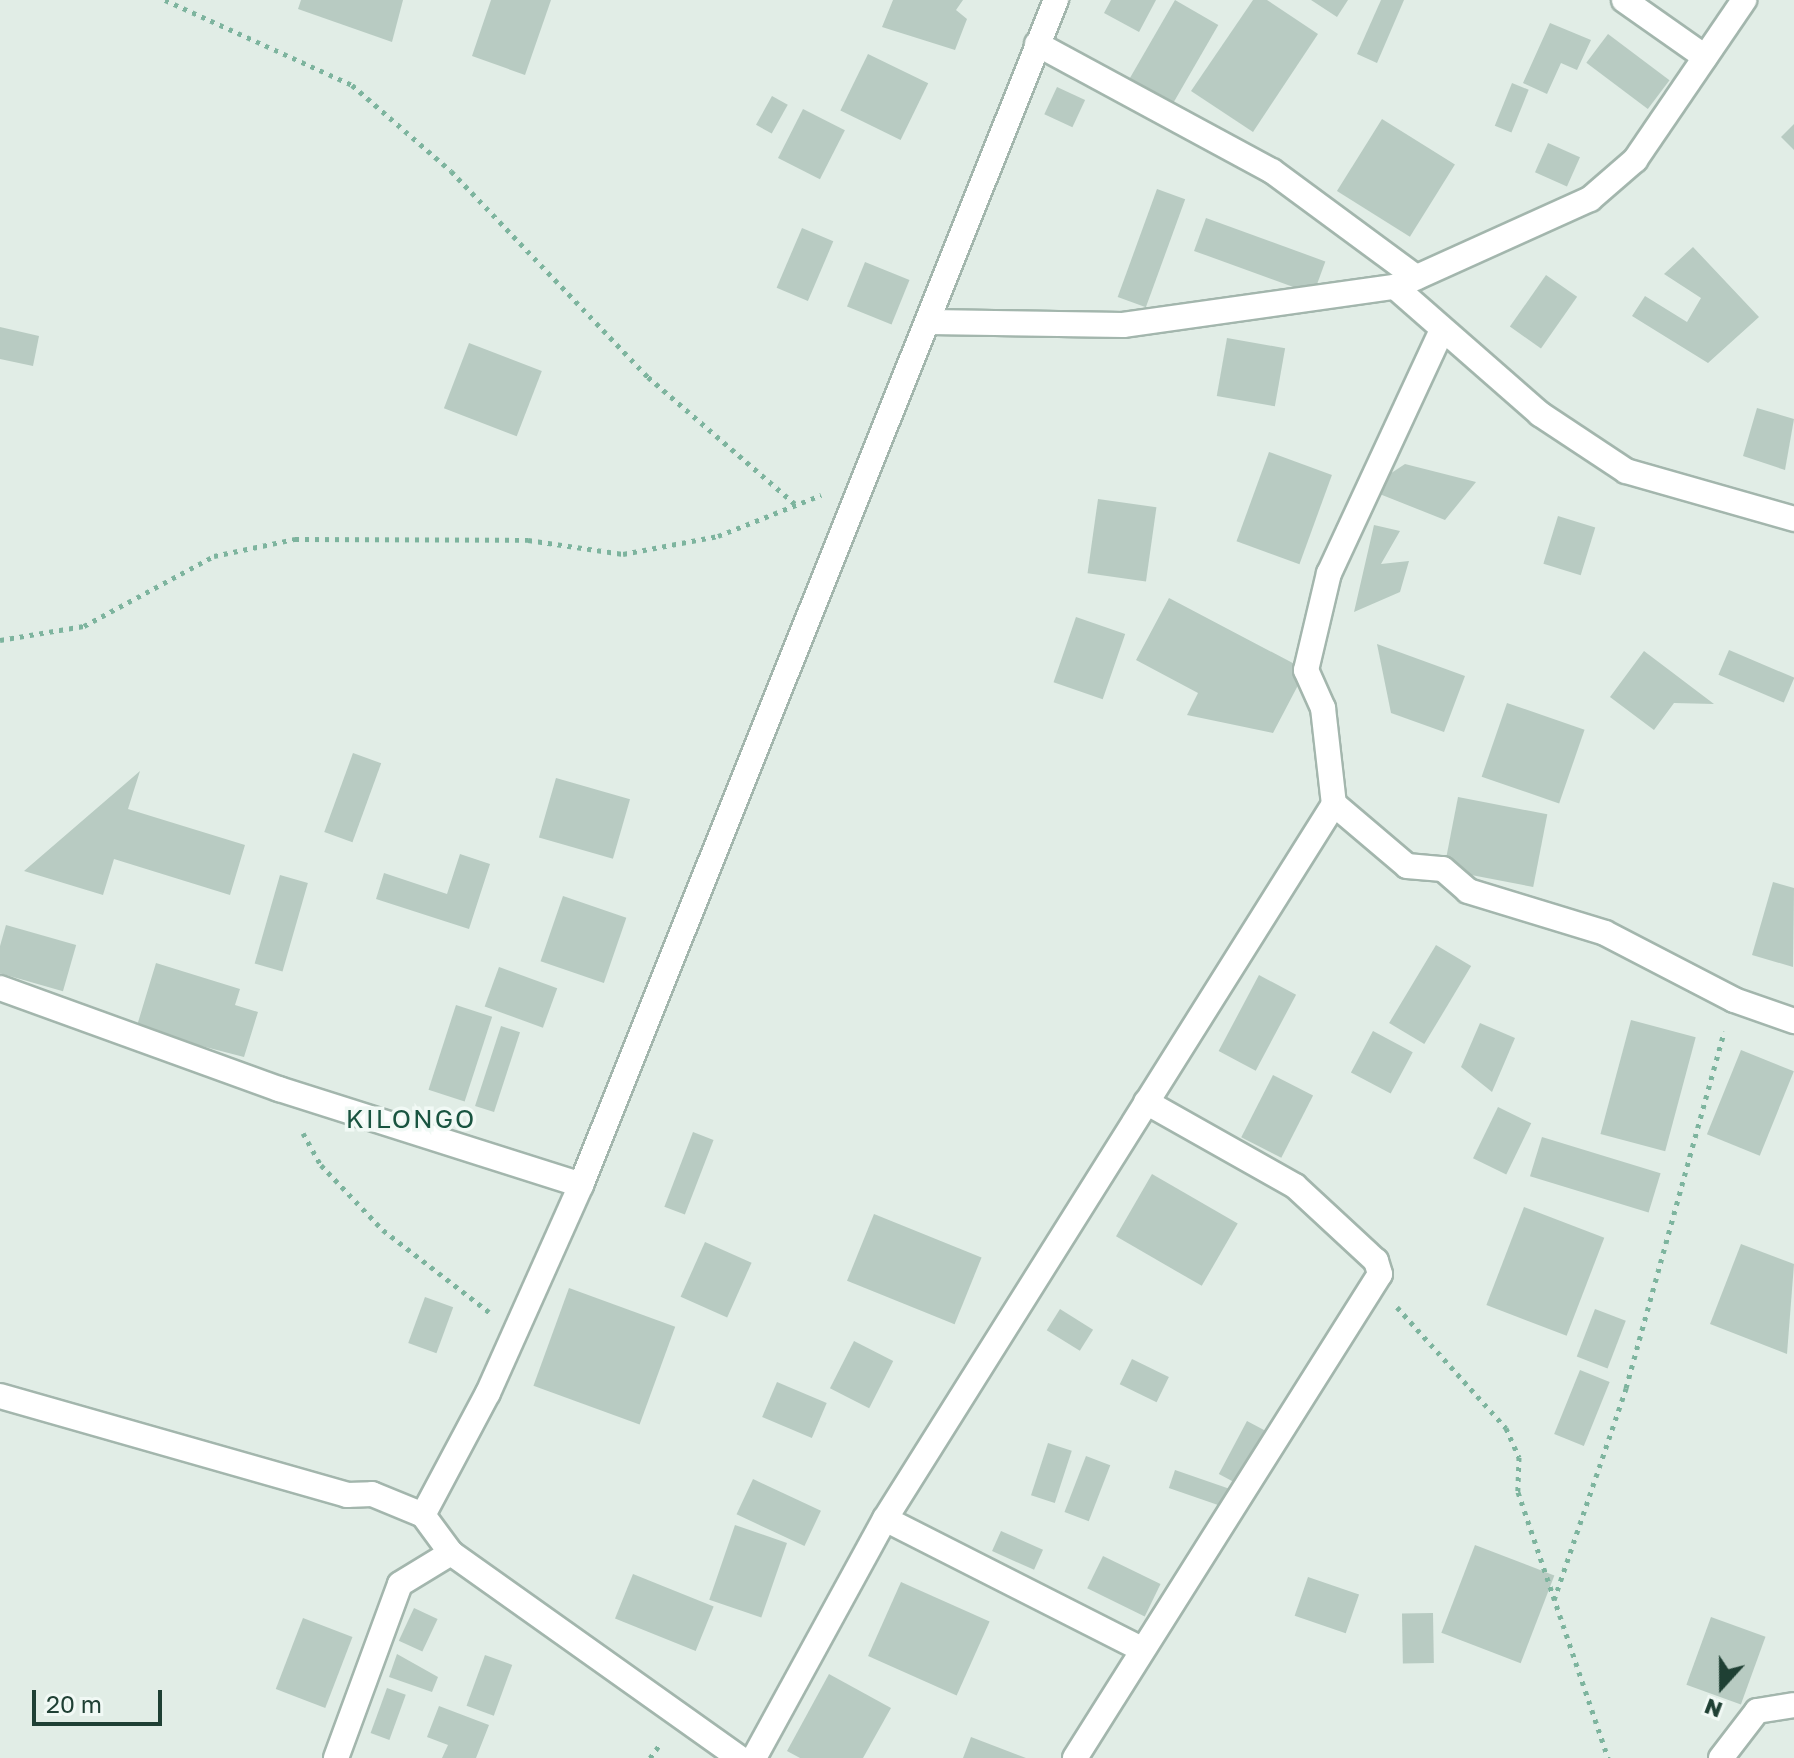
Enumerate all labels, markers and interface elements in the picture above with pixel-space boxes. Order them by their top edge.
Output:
district label: KILONGO [346,1103,476,1135]
north arrow [1682,1646,1762,1726]
scale bar [36,1674,166,1724]
text: 20 m [46,1689,102,1718]
text: N [1701,1693,1726,1724]

